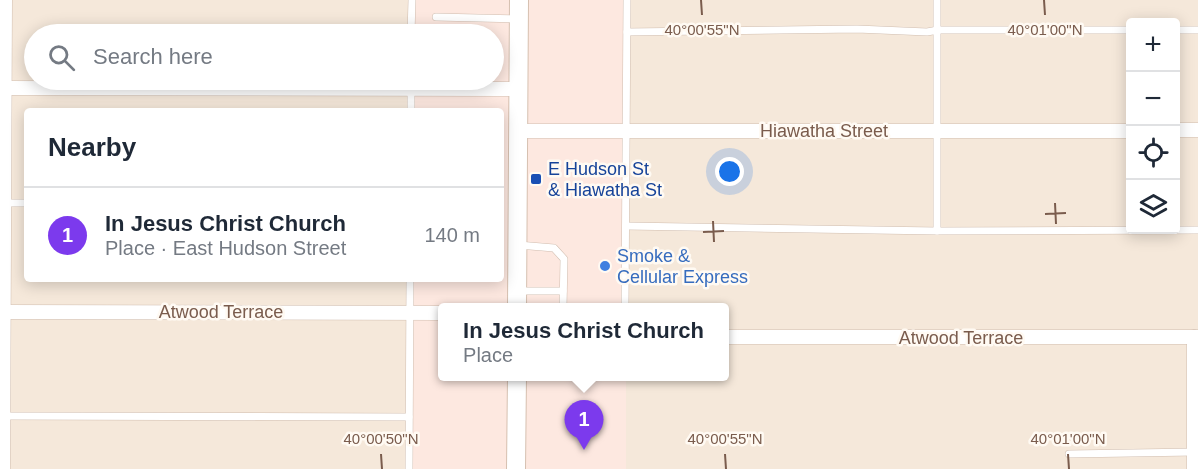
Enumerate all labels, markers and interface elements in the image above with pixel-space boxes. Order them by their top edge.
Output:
map controls [1126,18,1180,234]
button: + [1126,18,1180,72]
text: 40°00'55"N [664,21,740,38]
text: 40°01'00"N [1007,21,1083,38]
search box [24,24,504,90]
icon: search [45,41,78,74]
text: Search here [93,44,213,69]
button: − [1126,72,1180,126]
street label: Hiawatha Street [760,121,888,141]
button: locate [1126,126,1180,180]
text: Nearby [48,132,136,162]
your location [715,157,744,186]
place label: E Hudson St & Hiawatha St [548,159,662,200]
marker: E Hudson St & Hiawatha St [529,172,543,186]
button: layers [1126,180,1180,234]
text: In Jesus Christ Church [105,211,346,236]
text: 1 [62,224,73,246]
text: 140 m [424,224,480,246]
text: Place · East Hudson Street [105,237,346,259]
place label: Smoke & Cellular Express [617,246,748,287]
marker: Smoke & Cellular Express [598,259,612,273]
street label: Atwood Terrace [159,302,283,322]
popup [438,303,729,381]
text: In Jesus Christ Church [463,318,704,343]
street label: Atwood Terrace [899,328,1023,348]
text: Place [463,344,513,366]
pin: 1 [564,400,604,450]
text: 40°00'50"N [343,430,419,447]
text: 40°00'55"N [687,430,763,447]
text: 40°01'00"N [1030,430,1106,447]

